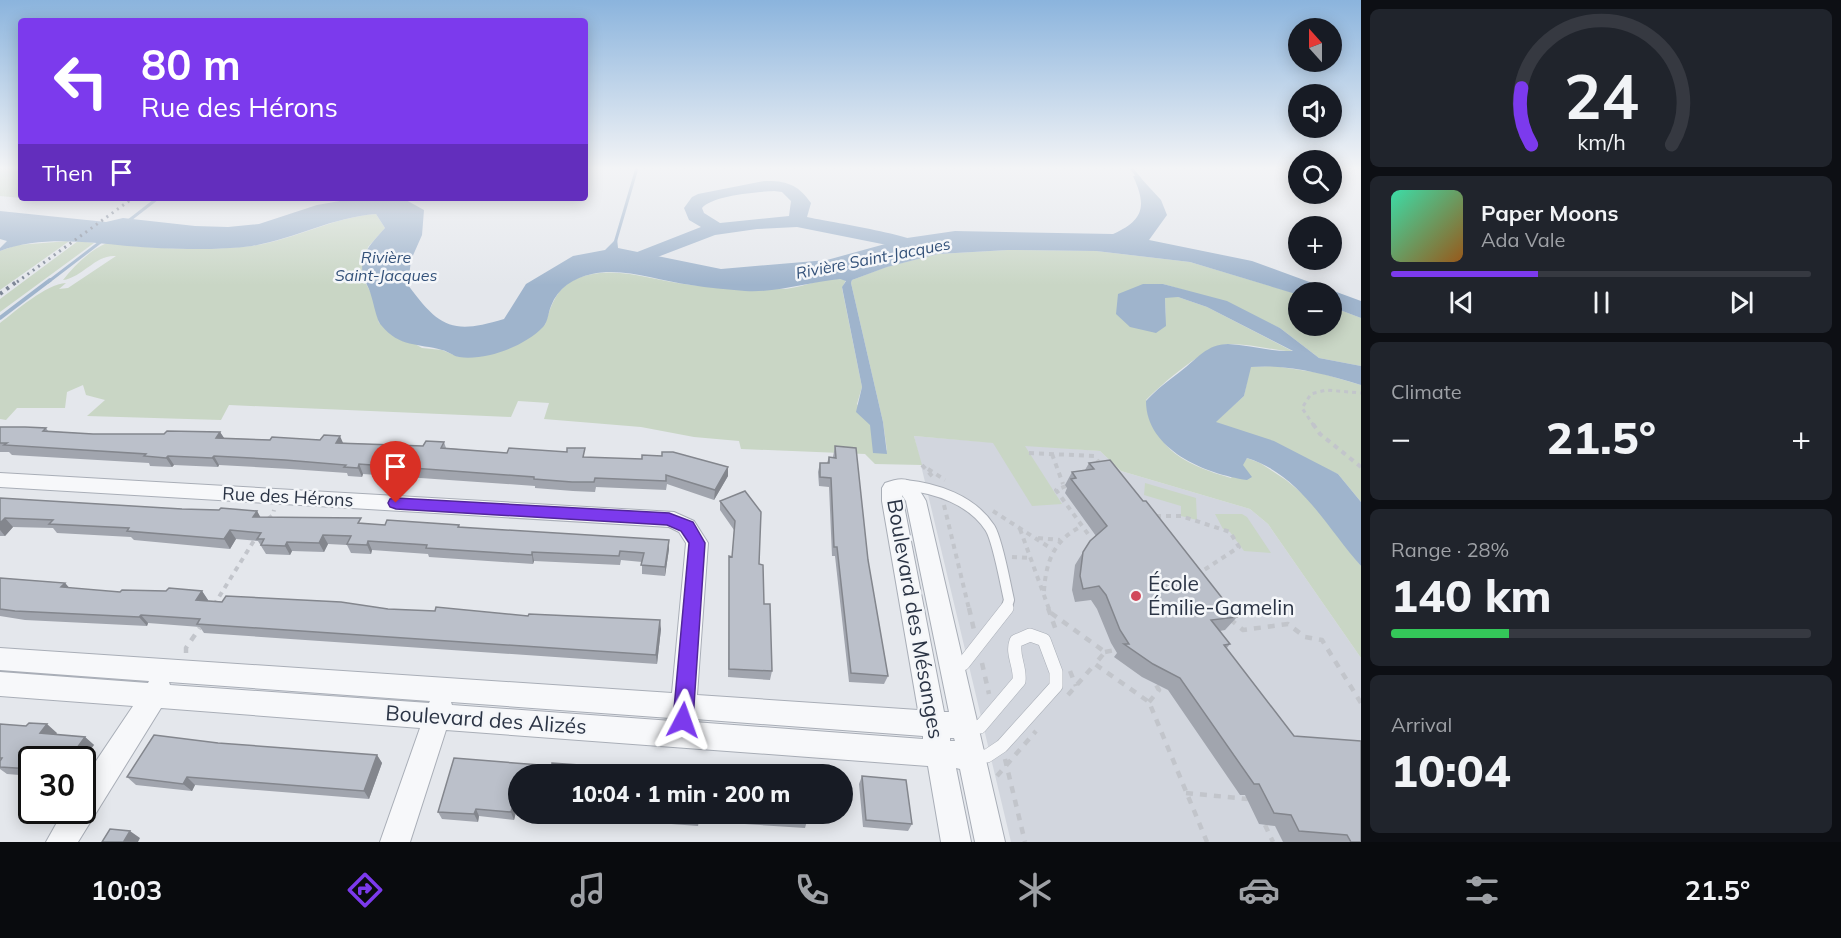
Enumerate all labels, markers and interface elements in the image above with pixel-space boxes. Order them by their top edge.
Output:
north arrow [1288,18,1342,72]
map controls [1288,18,1342,336]
text: 80 m [141,38,241,91]
icon: left [42,42,120,120]
text: 24 [1564,56,1638,135]
button: sound [1288,84,1342,138]
text: Rue des Hérons [141,90,338,124]
text: km/h [1577,128,1625,155]
button: search [1288,150,1342,204]
icon: arrive [105,156,138,189]
text: Then [42,159,93,187]
text: Paper Moons [1481,199,1619,227]
button: + [1288,216,1342,270]
text: Ada Vale [1481,227,1565,252]
water label: Rivière Saint-Jacques [794,233,952,283]
water label: Rivière Saint-Jacques [335,247,437,285]
button: − [1288,282,1342,336]
icon: previous [1445,286,1478,319]
icon: pause [1585,286,1618,319]
icon: next [1725,286,1758,319]
text: Climate [1391,379,1462,404]
text: 21.5° [1546,409,1656,465]
text: − [1391,417,1411,458]
text: + [1791,417,1811,458]
pin [370,441,421,503]
icon: arrive [379,450,412,483]
street label: Rue des Hérons [222,482,354,511]
street label: Boulevard des Mésanges [882,497,950,741]
text: Range · 28% [1391,537,1509,562]
text: 140 km [1391,567,1552,623]
place label: École Émilie-Gamelin [1148,570,1295,620]
marker: École Émilie-Gamelin [1129,589,1143,603]
position arrow [651,688,715,752]
street label: Boulevard des Alizés [385,699,588,739]
text: Arrival [1391,712,1452,737]
text: 10:04 [1391,742,1511,798]
speed limit sign: 30 [18,746,96,824]
text: 10:04 · 1 min · 200 m [571,780,790,808]
icon: directions [344,869,386,911]
icon: music [567,869,609,911]
icon: phone [791,869,833,911]
icon: climate [1014,869,1056,911]
icon: car [1238,869,1280,911]
icon: filters [1461,869,1503,911]
text: 10:03 [91,873,162,907]
text: 21.5° [1685,873,1750,907]

